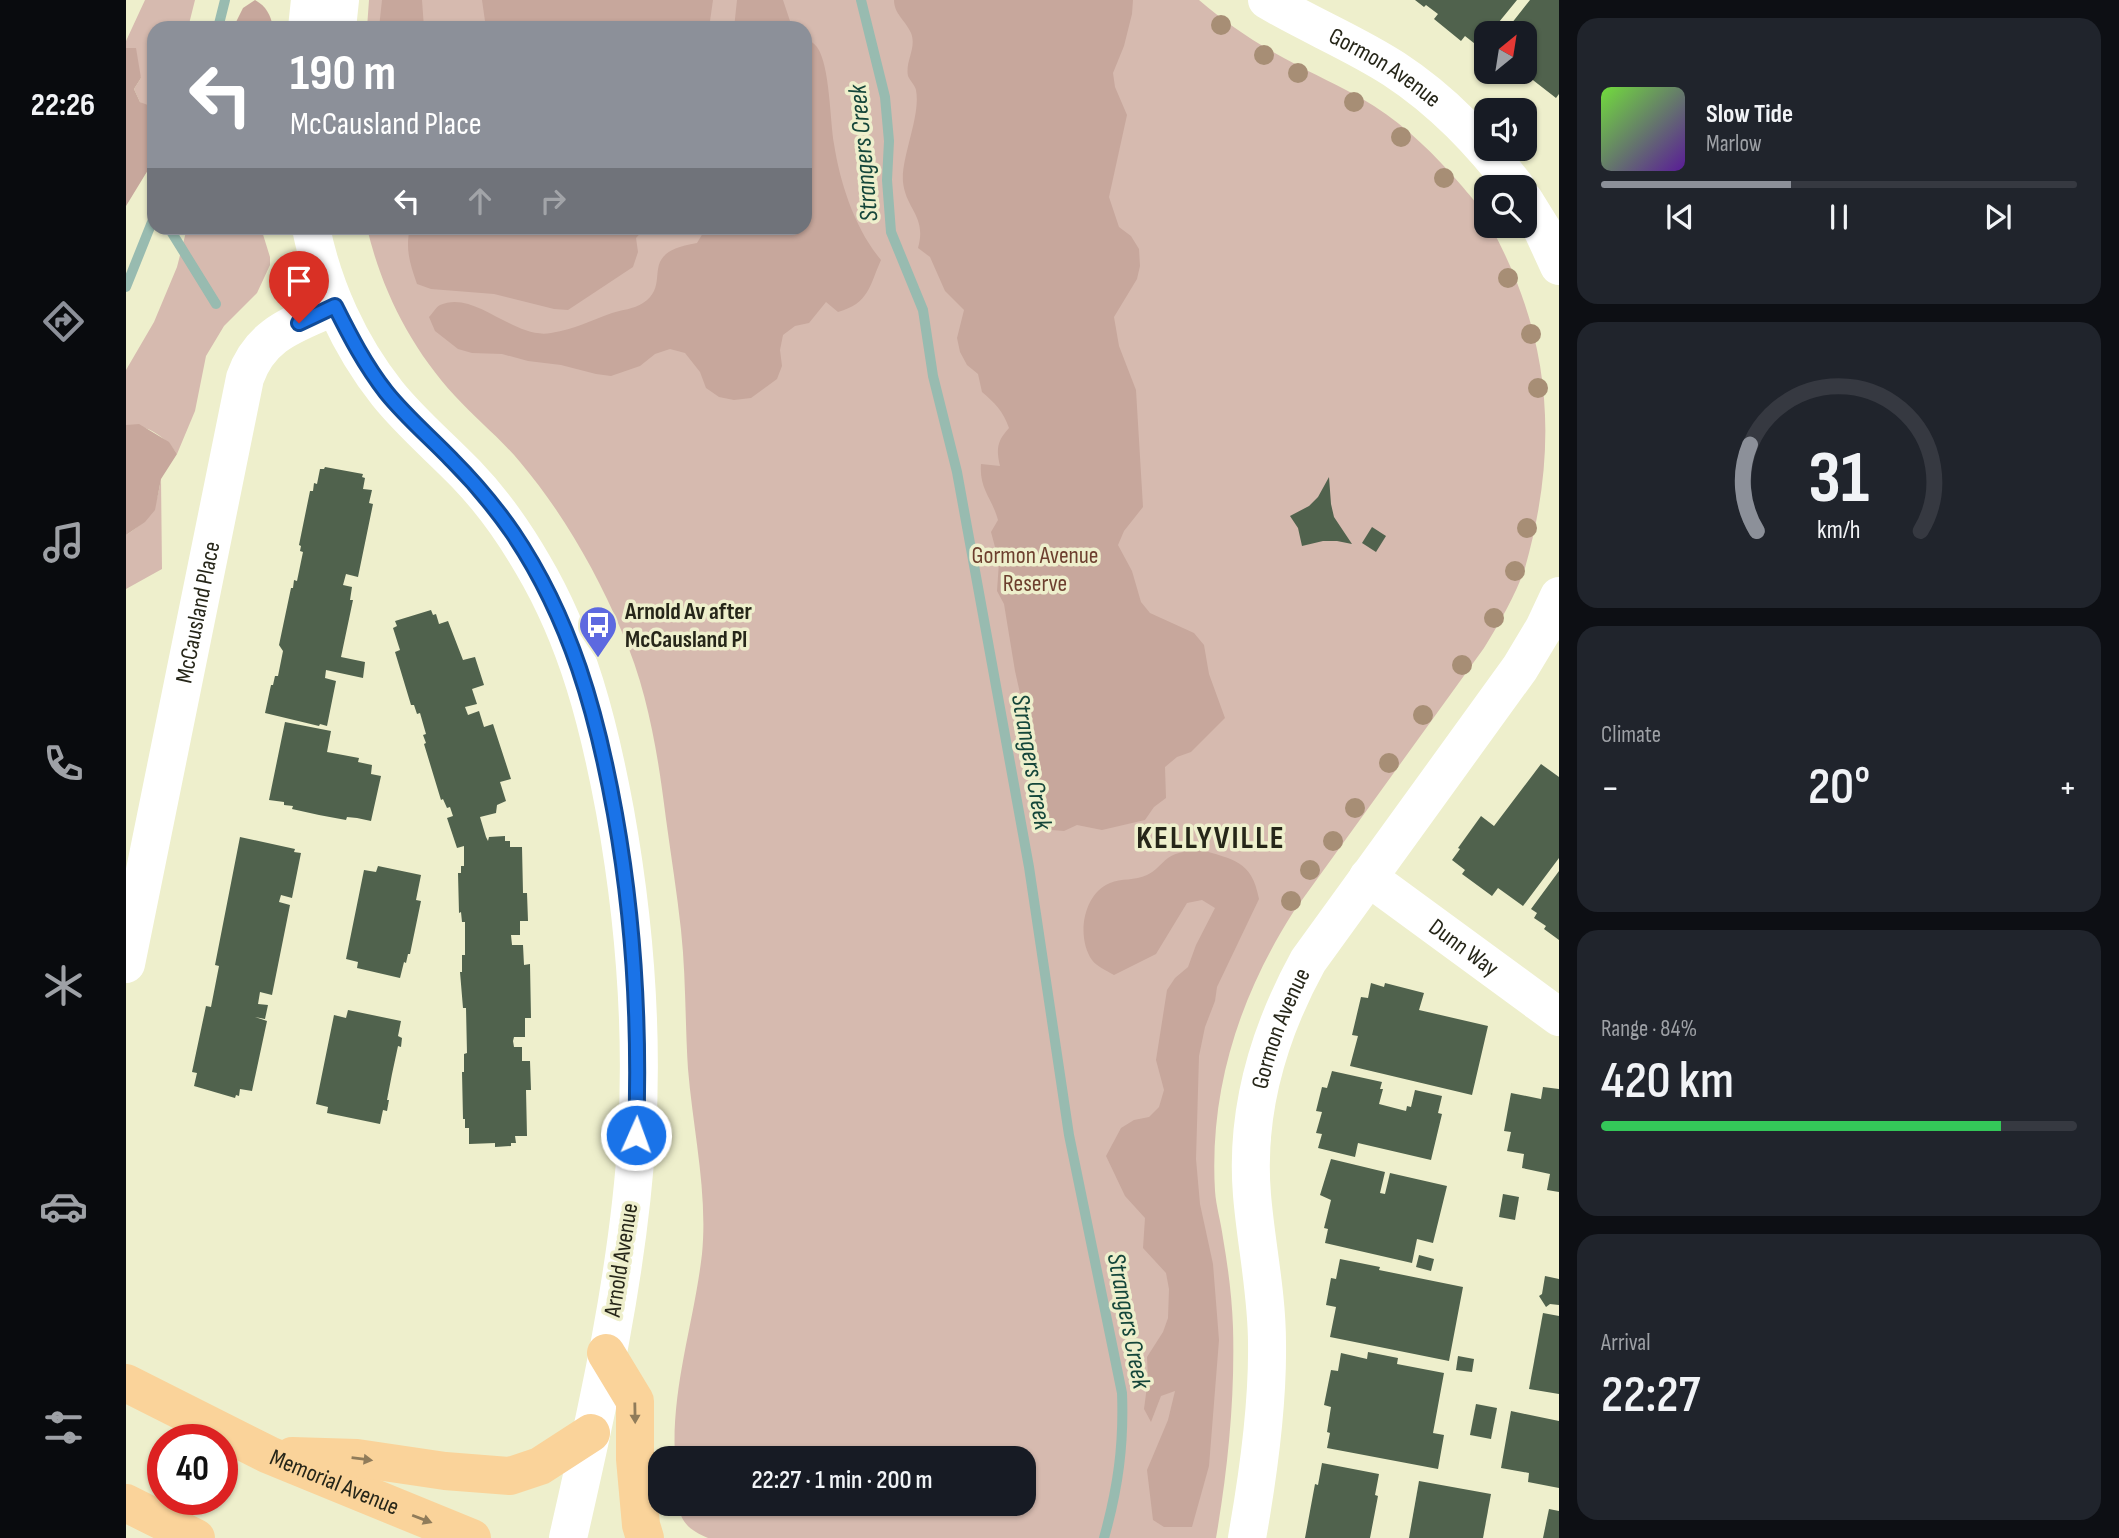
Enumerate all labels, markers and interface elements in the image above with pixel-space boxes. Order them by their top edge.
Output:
street label: Gormon Avenue [1324,21,1447,113]
north arrow [1474,21,1536,84]
map controls [1474,21,1537,238]
text: 190 m [290,45,396,104]
icon: left [175,49,266,140]
water label: Strangers Creek [842,82,885,223]
text: 22:26 [31,86,95,125]
button: sound [1474,98,1537,161]
text: Slow Tide [1706,99,1793,130]
text: McCausland Place [290,105,482,144]
text: Marlow [1706,130,1762,158]
button: search [1474,175,1537,238]
icon: left [388,182,426,220]
icon: ahead [461,182,499,220]
icon: right [534,182,572,220]
icon: previous [1661,198,1699,236]
icon: pause [1820,198,1858,236]
icon: next [1979,198,2017,236]
pin [269,251,329,323]
icon: arrive [280,262,318,300]
icon: directions [39,297,88,346]
text: 31 [1808,435,1870,523]
text: km/h [1817,515,1861,546]
icon: music [39,518,88,567]
street label: McCausland Place [169,539,226,686]
park label: Gormon Avenue Reserve [971,541,1099,598]
place label: Arnold Av after McCausland Pl [624,597,753,654]
bus stop icon: Arnold Av after McCausland Pl [577,604,619,659]
water label: Strangers Creek [1004,692,1058,834]
text: Climate [1601,721,1661,749]
icon: phone [39,739,88,788]
text: 20° [1808,756,1870,819]
text: − [1601,766,1620,811]
text: + [2058,766,2077,811]
district label: KELLYVILLE [1136,819,1286,858]
street label: Dunn Way [1423,912,1505,983]
icon: climate [39,961,88,1010]
street label: Gormon Avenue [1245,963,1316,1092]
text: Range · 84% [1601,1015,1697,1043]
text: 420 km [1601,1050,1734,1113]
position arrow [599,1098,673,1172]
icon: car [39,1182,88,1231]
street label: Arnold Avenue [598,1201,644,1320]
water label: Strangers Creek [1100,1251,1157,1393]
text: Arrival [1601,1329,1650,1357]
text: 22:27 [1601,1364,1700,1427]
one-way arrow [629,1402,641,1424]
icon: filters [39,1403,88,1452]
speed limit sign: 40 [147,1424,238,1515]
street label: Memorial Avenue [266,1442,403,1521]
one-way arrow [351,1454,373,1465]
text: 22:27 · 1 min · 200 m [751,1465,933,1496]
one-way arrow [412,1514,433,1525]

